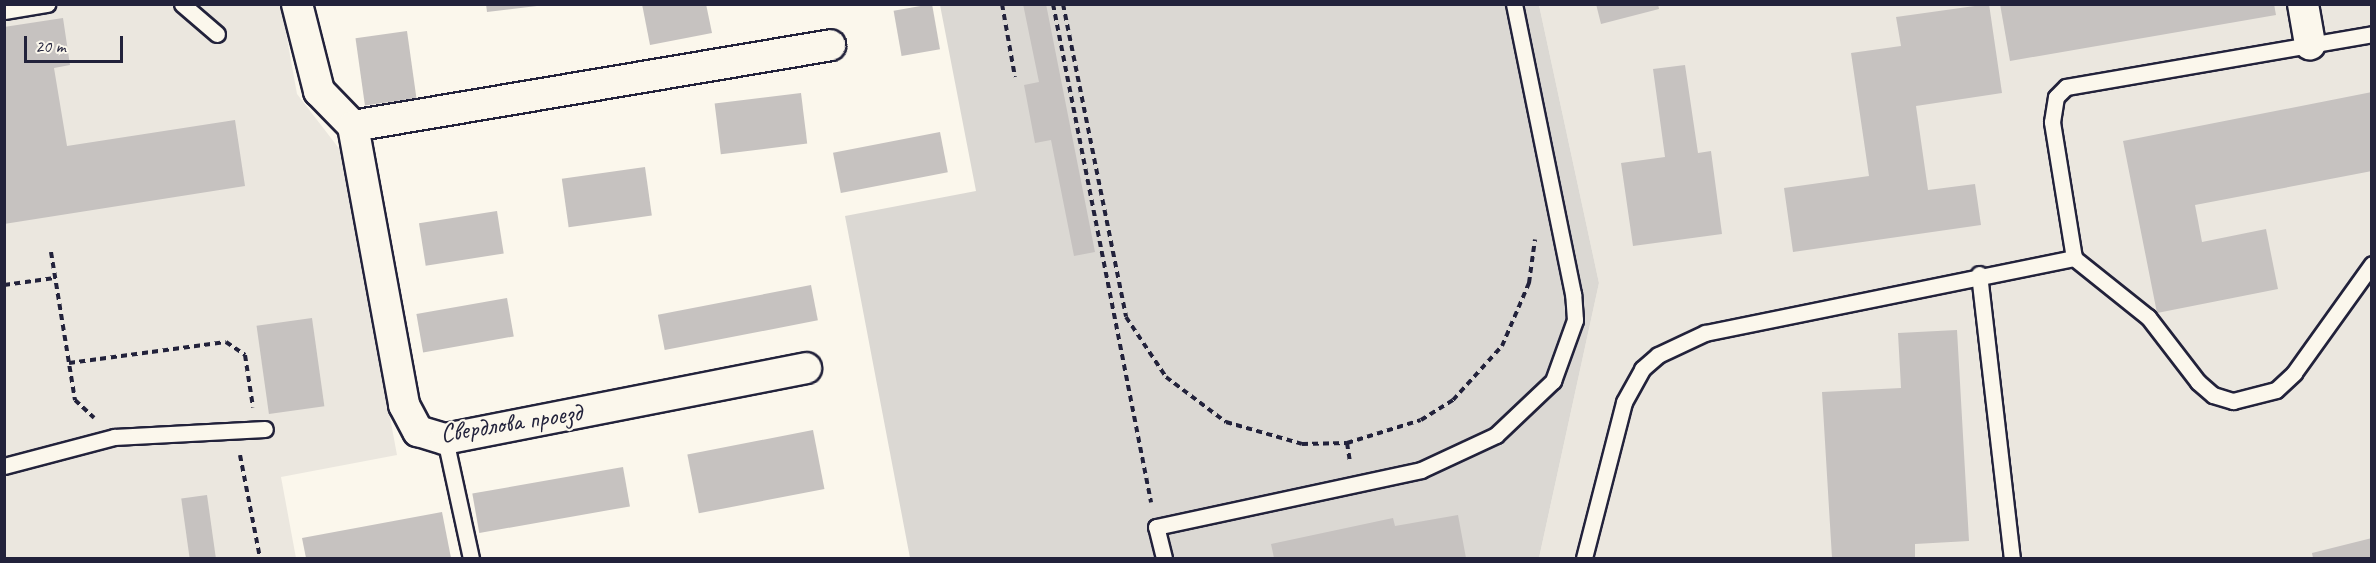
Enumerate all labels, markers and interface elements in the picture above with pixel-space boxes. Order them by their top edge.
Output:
scale bar [27,24,126,62]
text: 20 m [35,35,66,57]
street label: Свердлова проезд [438,396,584,450]

